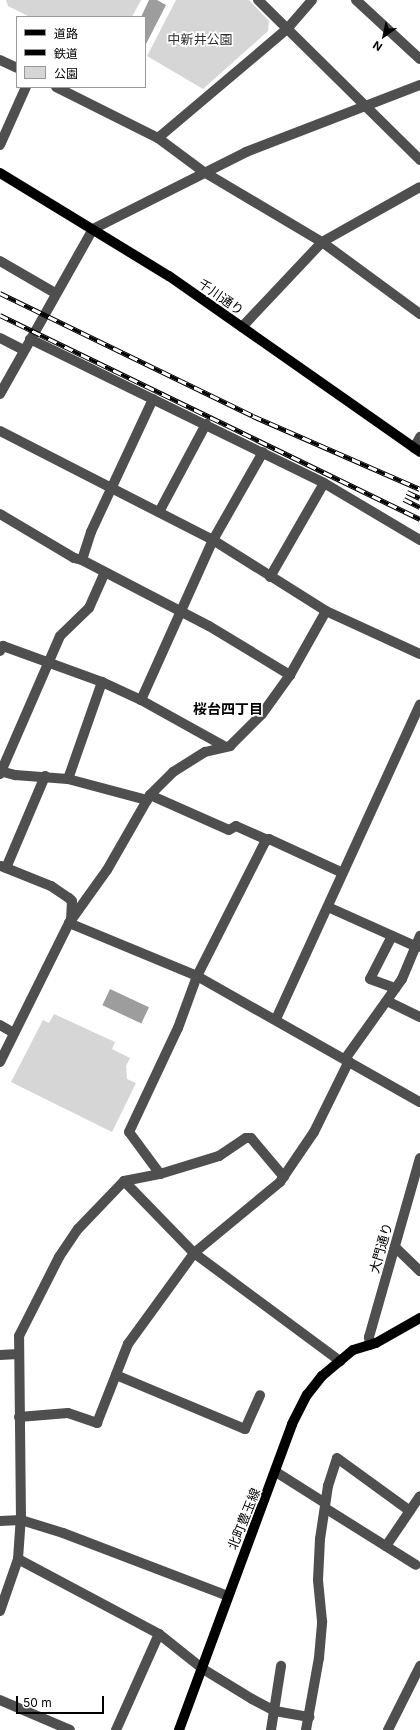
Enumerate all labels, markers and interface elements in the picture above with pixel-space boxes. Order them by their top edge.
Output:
legend [16,16,146,88]
north arrow [364,16,404,56]
text: 道路 [54,26,78,41]
park label: 中新井公園 [168,31,232,47]
text: N [370,38,385,54]
text: 鉄道 [54,46,78,61]
text: 公園 [54,66,78,81]
street label: 千川通り [195,276,247,318]
district label: 桜台四丁目 [193,701,263,717]
street label: 大門通り [366,1221,396,1275]
street label: 北町豊玉線 [225,1486,263,1552]
scale bar [18,1688,106,1714]
text: 50 m [23,1695,52,1710]

